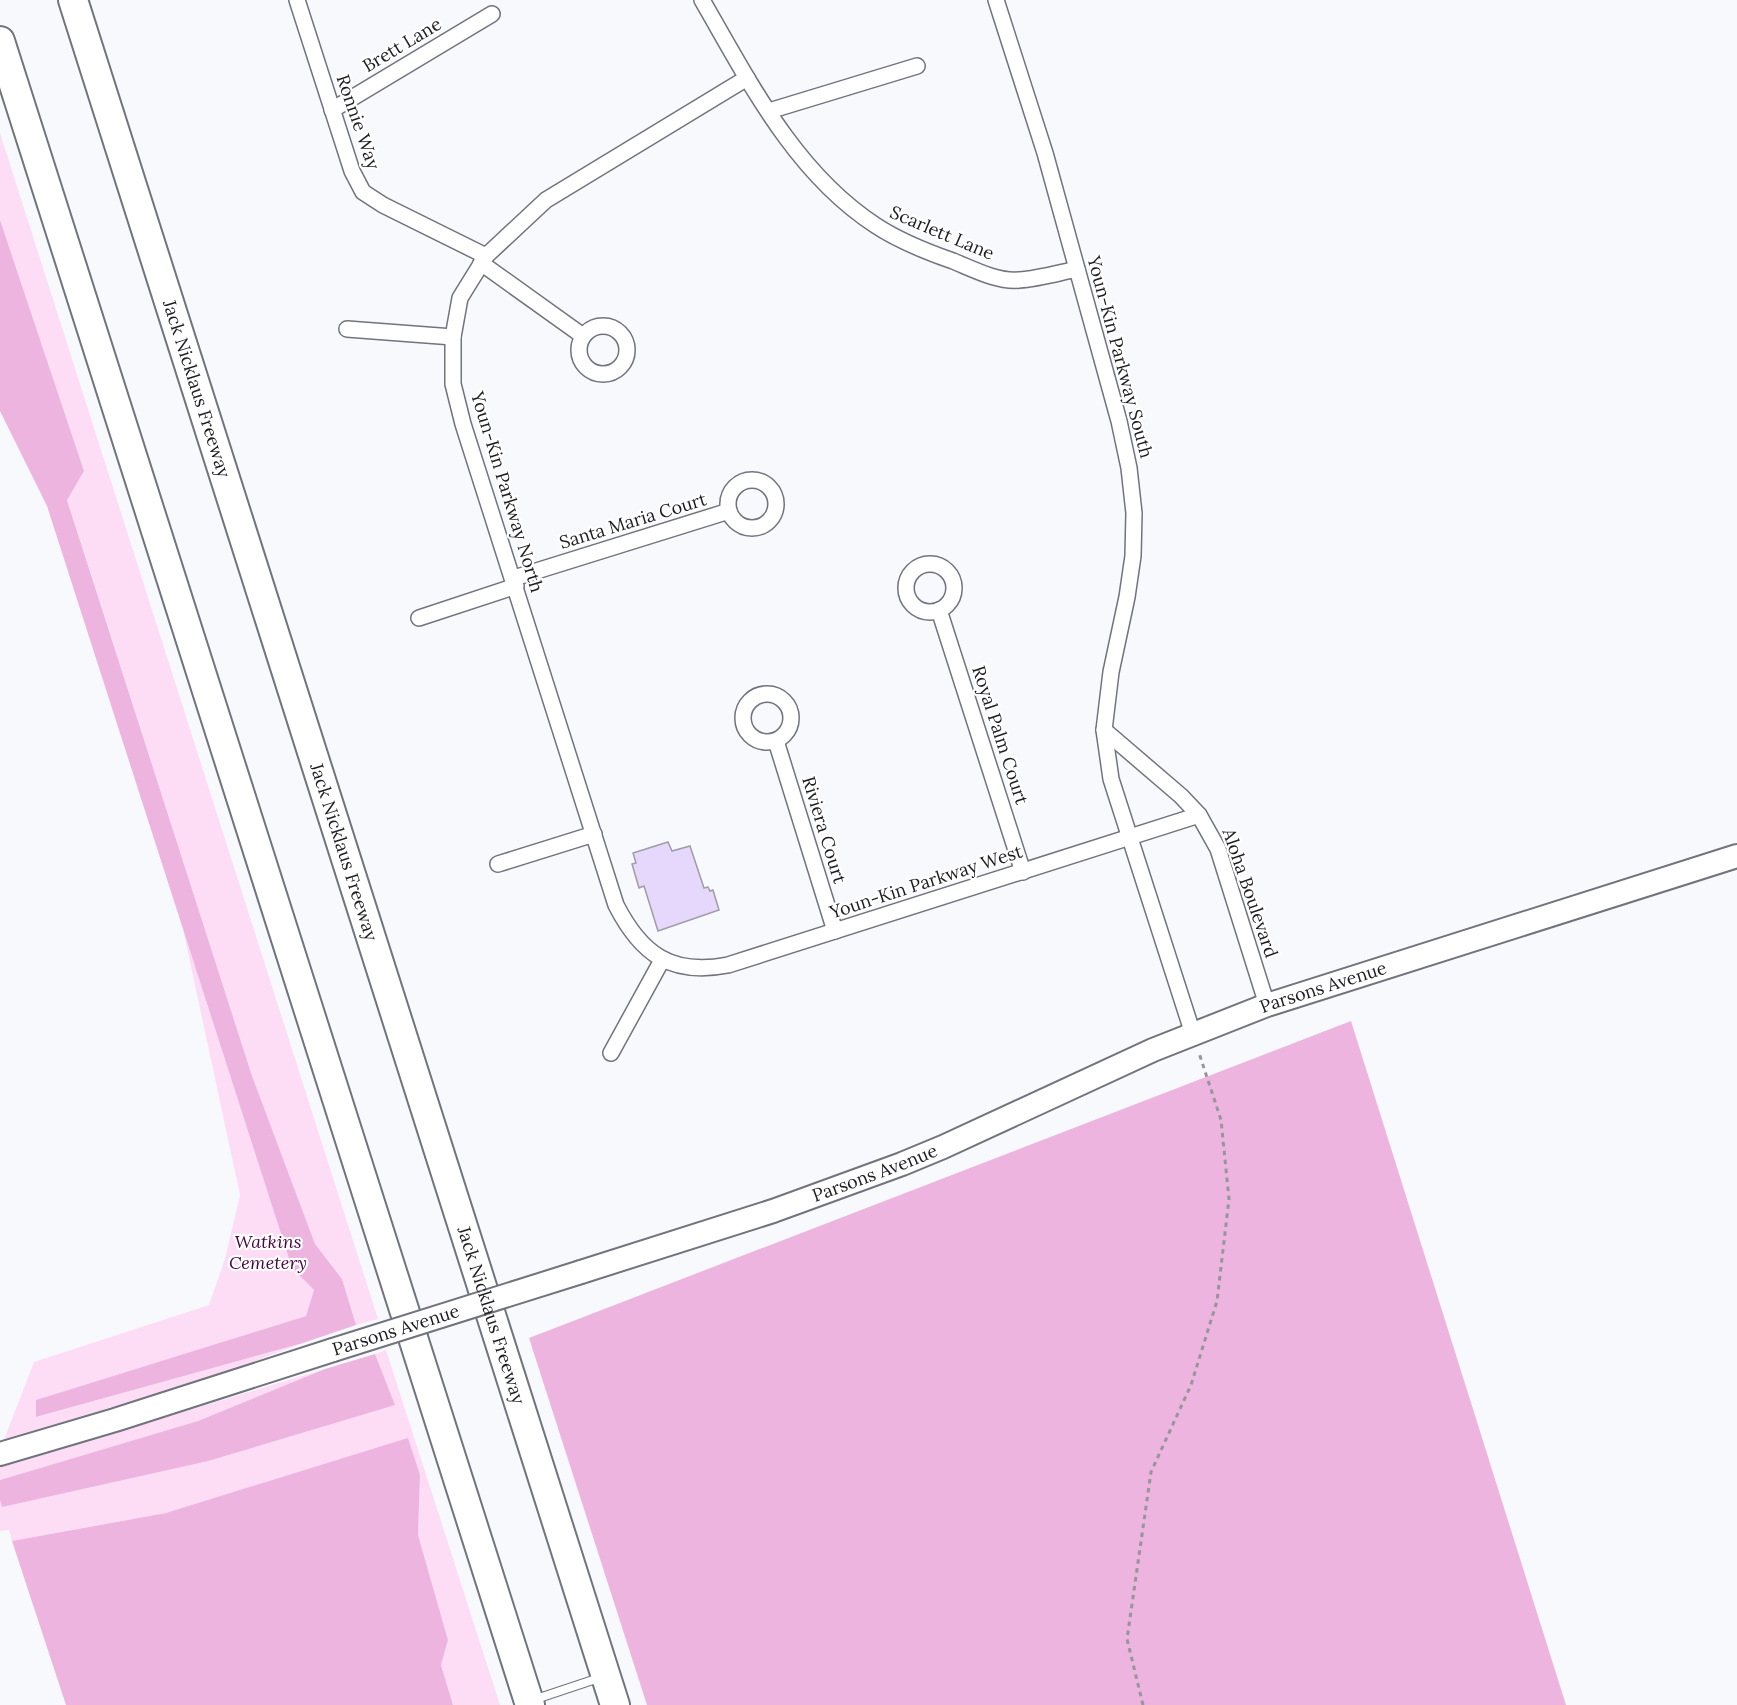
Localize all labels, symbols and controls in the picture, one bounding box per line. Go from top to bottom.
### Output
street label: Brett Lane [358,12,446,77]
street label: Ronnie Way [331,71,386,173]
street label: Scarlett Lane [887,200,998,265]
street label: Youn-Kin Parkway South [1082,252,1159,461]
street label: Jack Nicklaus Freeway [158,296,236,481]
street label: Youn-Kin Parkway North [466,388,549,595]
street label: Santa Maria Court [556,487,709,554]
street label: Royal Palm Court [967,663,1034,807]
street label: Jack Nicklaus Freeway [305,759,383,944]
street label: Riviera Court [797,774,852,886]
street label: Aloha Boulevard [1217,824,1283,961]
street label: Youn-Kin Parkway West [826,839,1025,924]
street label: Parsons Avenue [1256,956,1390,1018]
street label: Parsons Avenue [809,1139,941,1207]
street label: Jack Nicklaus Freeway [452,1222,531,1407]
park label: Watkins Cemetery [229,1230,307,1274]
street label: Parsons Avenue [329,1299,462,1360]

